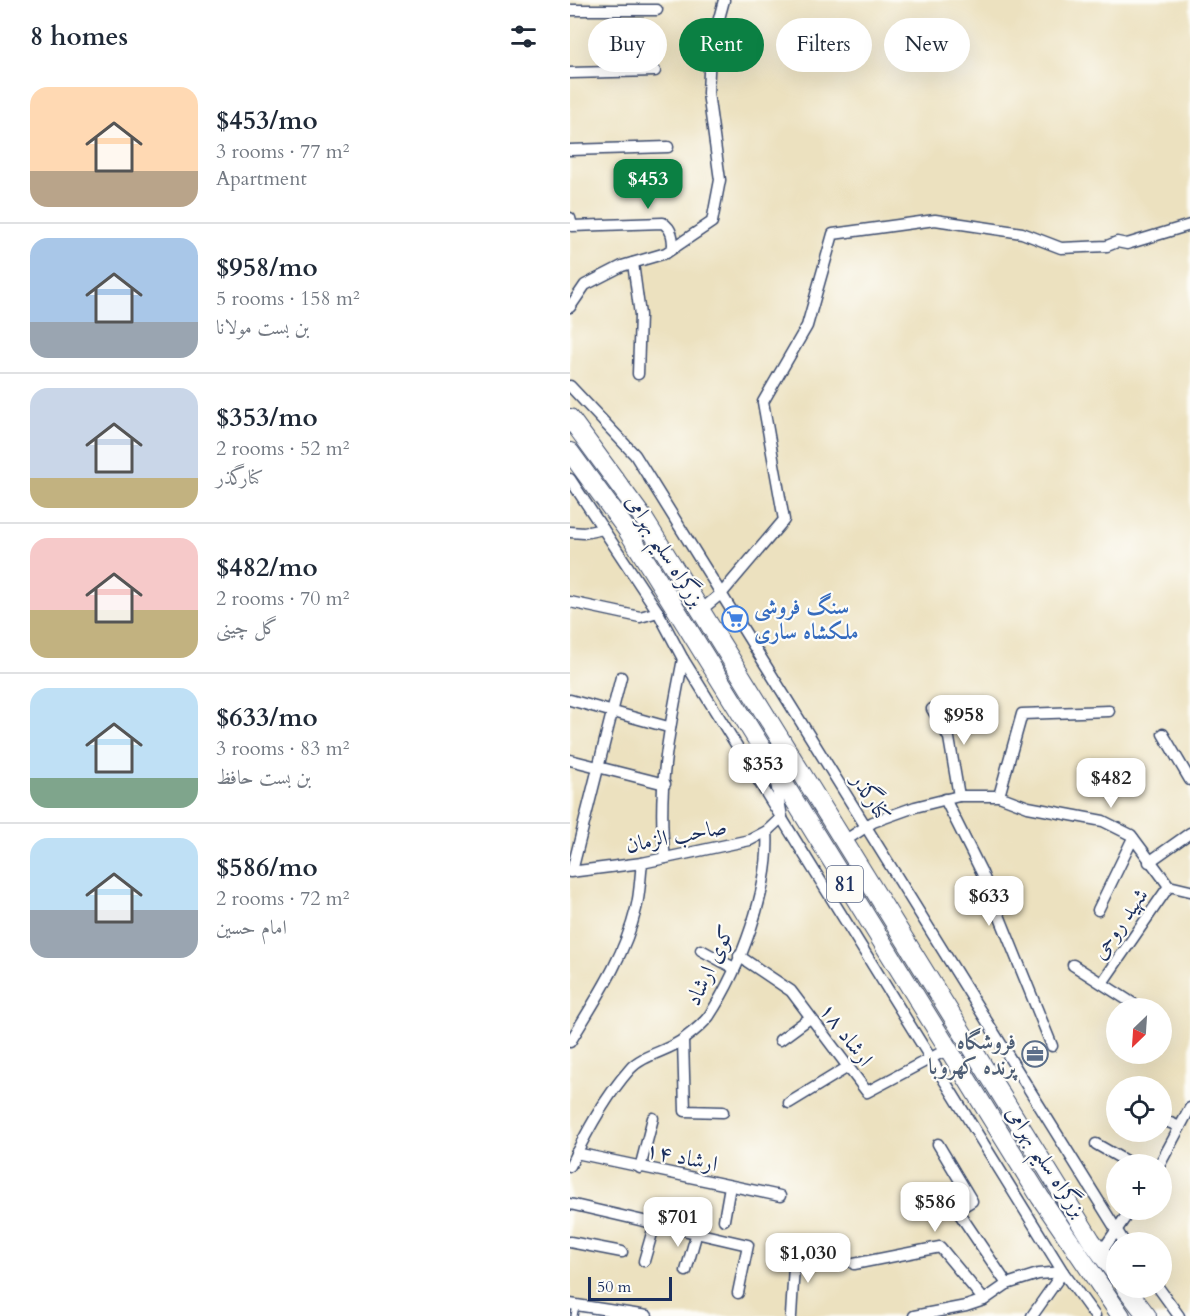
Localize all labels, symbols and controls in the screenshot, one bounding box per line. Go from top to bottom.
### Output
chip: Buy [588,18,667,72]
chip: Rent [679,18,764,72]
chip: Filters [776,18,872,72]
chip: New [884,18,970,72]
text: 8 homes [30,19,128,54]
icon: filters [507,20,540,53]
text: $453/mo [216,103,318,138]
icon: home [78,111,150,183]
text: 3 rooms · 77 m² [216,138,349,165]
pin: $453 [612,159,684,210]
text: Apartment [216,165,307,192]
text: $453 [628,165,668,192]
text: $958/mo [216,250,318,285]
icon: home [78,262,150,334]
text: 5 rooms · 158 m² [216,285,360,312]
text: بن بست مولانا [216,314,309,341]
text: $353/mo [216,400,318,435]
icon: home [78,412,150,484]
text: 2 rooms · 52 m² [216,435,349,462]
text: کنارگذر [216,464,264,491]
street label: بزرگراه سلیم بهرامی [613,488,712,616]
text: $482/mo [216,550,318,585]
icon: home [78,562,150,634]
text: 2 rooms · 70 m² [216,585,349,612]
place label: سنگ فروشی ملکشاه ساری [754,592,859,647]
supermarket icon: سنگ فروشی ملکشاه ساری [720,604,750,634]
text: گل چینی [216,614,278,641]
pin: $958 [928,695,1000,746]
text: $633/mo [216,700,318,735]
text: $958 [944,701,984,728]
icon: home [78,712,150,784]
text: 3 rooms · 83 m² [216,735,349,762]
pin: $353 [727,744,799,795]
text: $353 [743,750,783,777]
pin: $482 [1075,758,1147,809]
text: بن بست حافظ [216,764,311,791]
text: $482 [1091,764,1131,791]
street label: کنارگذر [844,765,899,828]
street label: صاحب الزمان [623,811,729,860]
text: $586/mo [216,850,318,885]
icon: home [78,862,150,934]
road number: 81 [827,866,863,902]
pin: $633 [953,876,1025,927]
text: $633 [969,882,1009,909]
street label: شهید روحی [1084,882,1155,965]
text: 2 rooms · 72 m² [216,885,349,912]
text: امام حسین [216,914,287,941]
street label: کوی ارشاد [678,920,742,1011]
street label: ارشاد ۱۸ [812,997,880,1073]
north arrow [1106,998,1172,1064]
map controls [1106,998,1172,1298]
place label: فروشگاه پرنده کهروبا [928,1027,1018,1082]
office icon: فروشگاه پرنده کهروبا [1020,1039,1050,1069]
button: locate [1106,1076,1172,1142]
street label: بزرگراه سلیم بهرامی [994,1100,1094,1227]
street label: ارشاد ۱۴ [643,1135,720,1179]
button: + [1106,1154,1172,1220]
pin: $586 [899,1182,971,1233]
text: $586 [915,1188,955,1215]
pin: $701 [642,1197,714,1248]
text: $701 [658,1203,698,1230]
button: − [1106,1232,1172,1298]
pin: $1,030 [759,1233,857,1284]
text: $1,030 [779,1239,837,1266]
scale bar [588,1274,672,1302]
text: 50 m [597,1276,631,1298]

